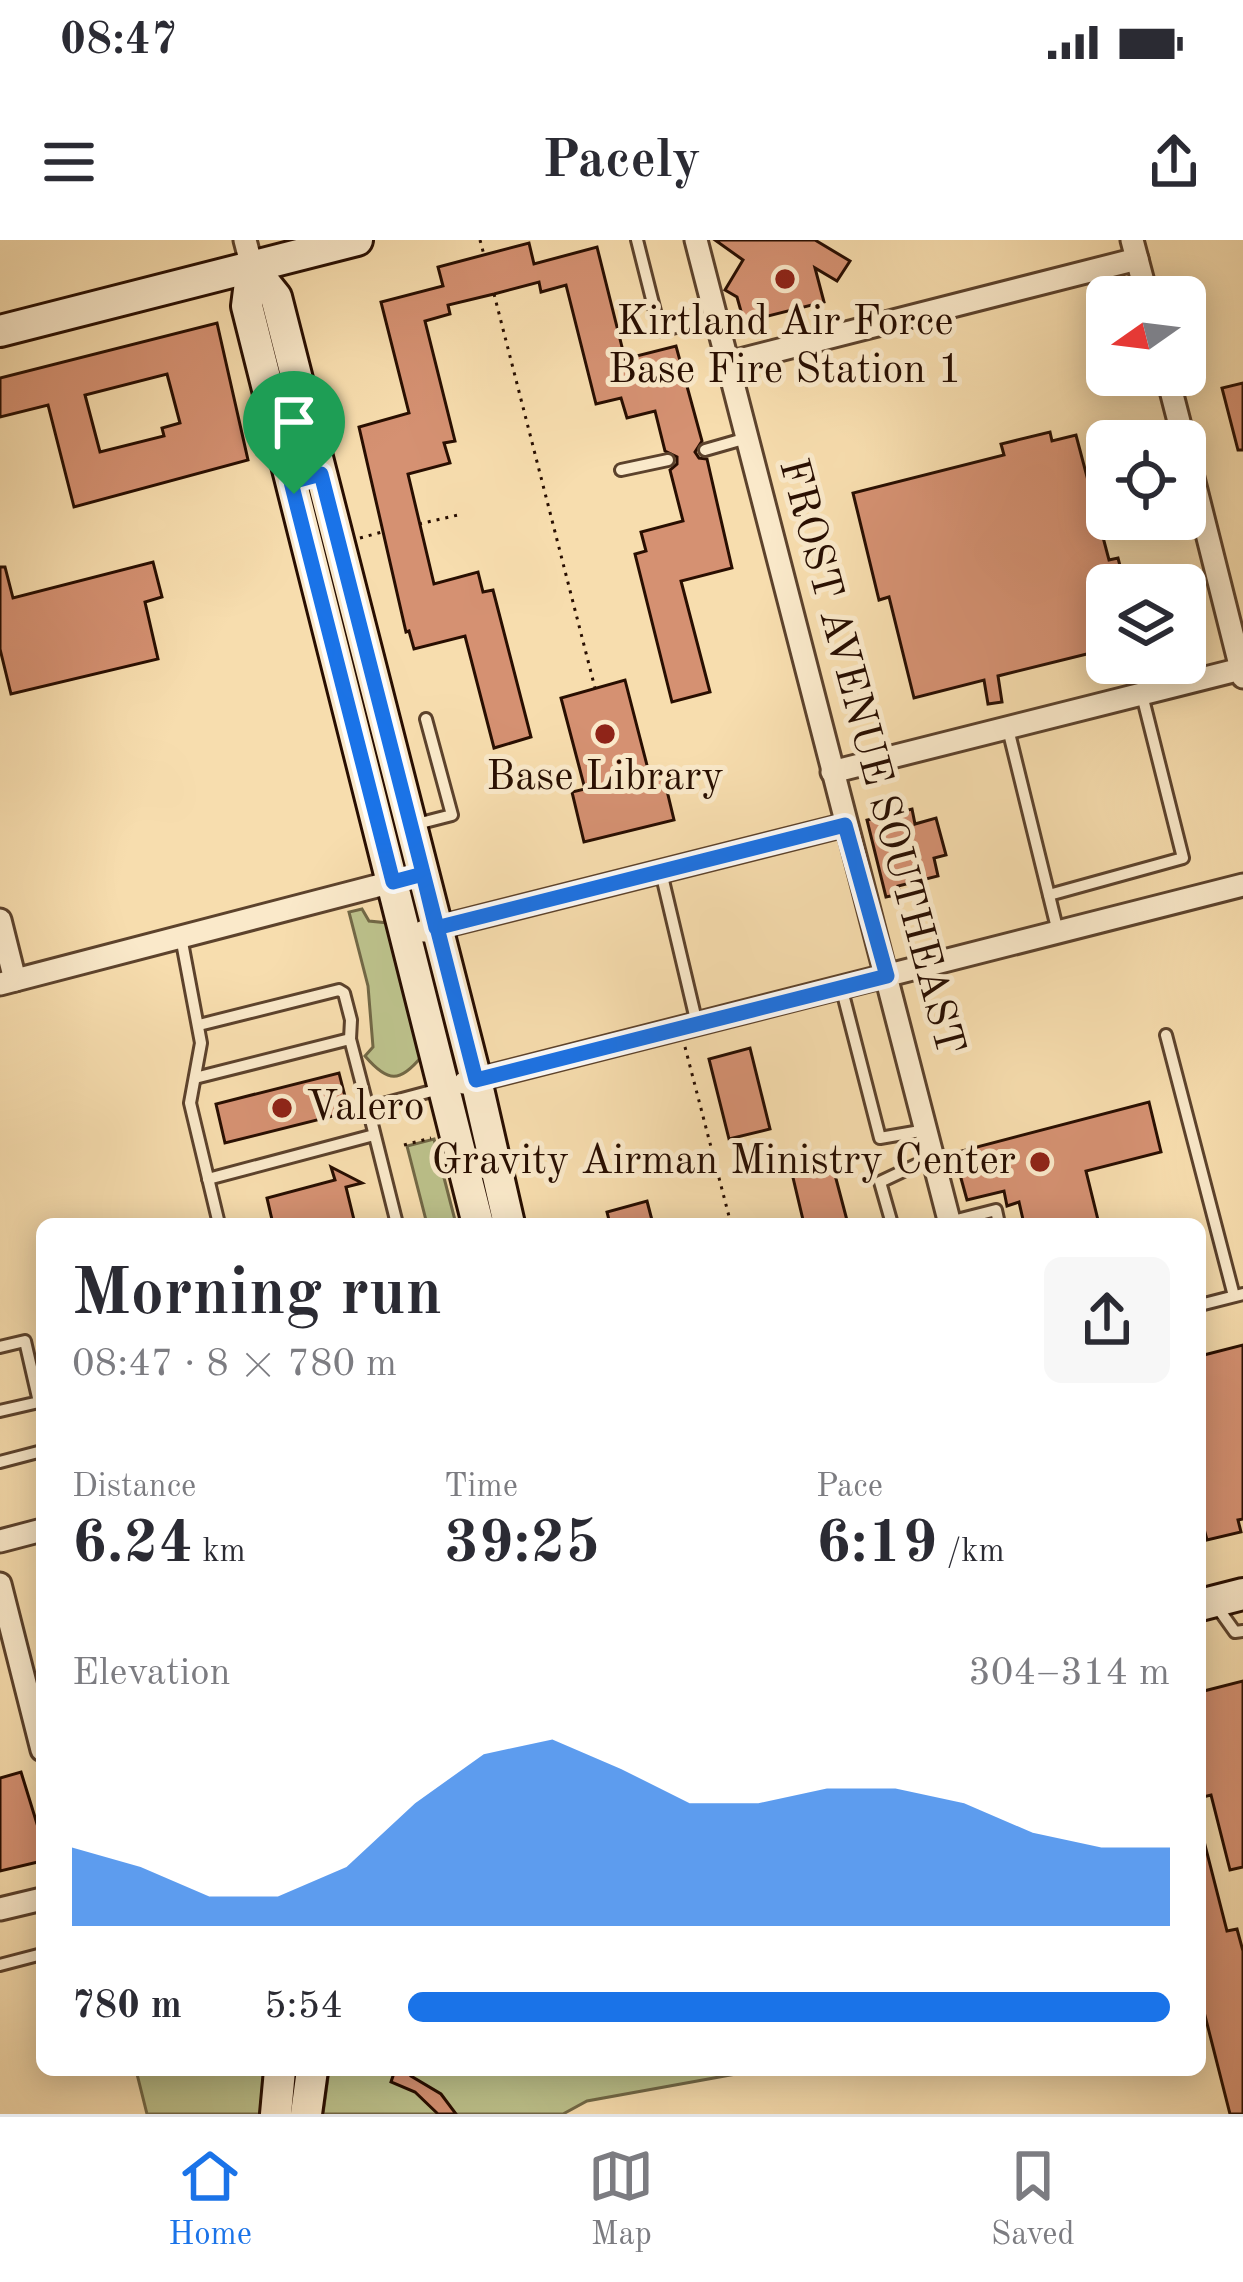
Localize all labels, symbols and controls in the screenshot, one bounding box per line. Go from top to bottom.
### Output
text: 08:47 [60,19,177,64]
icon: menu [36,129,102,195]
icon: share [1141,129,1207,195]
text: Pacely [542,135,701,189]
marker: Kirtland Air Force Base Fire Station 1 [772,266,798,292]
north arrow [1086,276,1206,396]
map controls [1086,276,1206,684]
place label: Kirtland Air Force Base Fire Station 1 [608,302,962,392]
pin [243,371,345,494]
icon: arrive [261,389,327,455]
button: locate [1086,420,1206,540]
street label: FROST AVENUE SOUTHEAST [770,454,970,1060]
button: layers [1086,564,1206,684]
marker: Base Library [592,721,618,747]
place label: Base Library [486,757,724,799]
place label: Valero [306,1087,425,1129]
marker: Valero [269,1095,295,1121]
place label: Gravity Airman Ministry Center [432,1141,1016,1183]
marker: Gravity Airman Ministry Center [1027,1149,1053,1175]
button: share [1044,1257,1170,1383]
text: Morning run [72,1263,442,1329]
text: 08:47 · 8 × 780 m [72,1345,397,1384]
text: Distance [72,1471,196,1504]
text: Time [444,1471,518,1504]
text: Pace [816,1471,883,1504]
text: 6.24 [72,1515,193,1575]
text: 39:25 [444,1515,600,1575]
text: 6:19 [816,1515,937,1575]
text: km [193,1536,246,1569]
text: /km [937,1536,1005,1569]
text: Elevation [72,1654,231,1693]
text: 304–314 m [968,1654,1170,1693]
text: 780 m [72,1987,182,2026]
text: 5:54 [264,1987,343,2026]
tab: Home [168,2143,252,2256]
tab: Map [588,2143,654,2256]
tab: Saved [991,2143,1075,2256]

